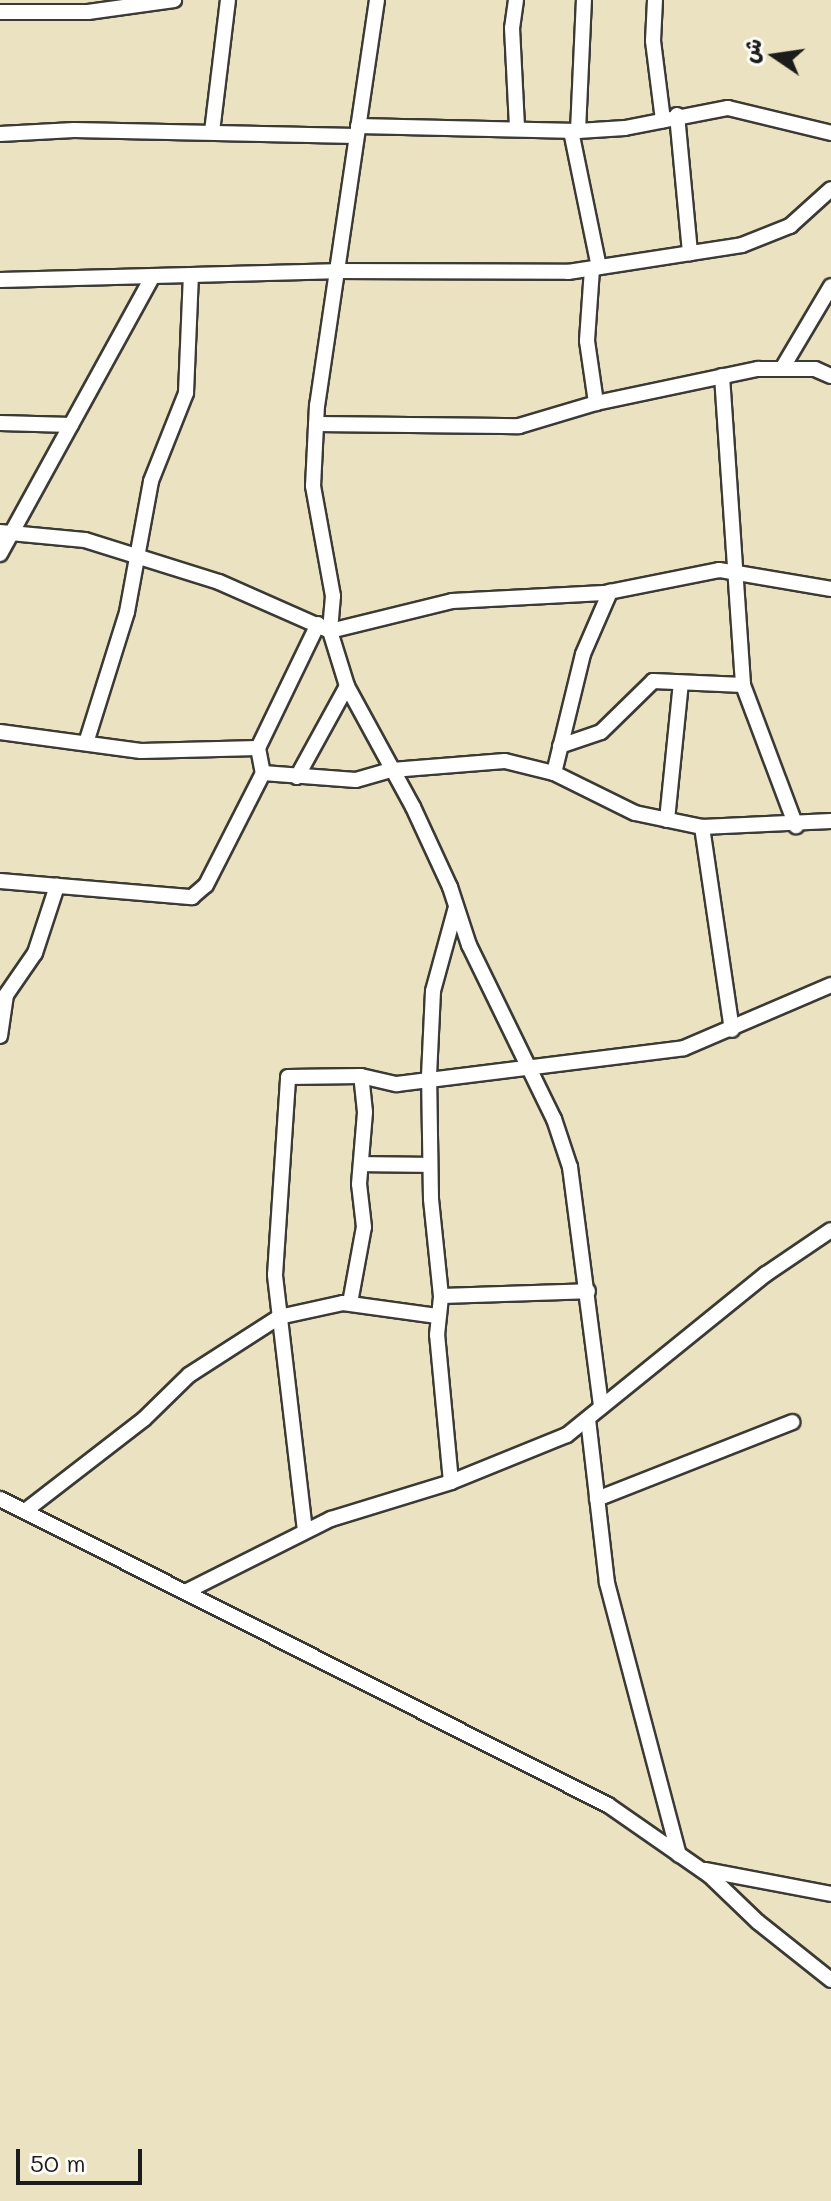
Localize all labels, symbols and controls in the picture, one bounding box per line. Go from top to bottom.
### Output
north arrow [735,16,815,96]
text: ش [734,35,768,66]
scale bar [20,2133,146,2183]
text: 50 m [30,2147,86,2178]

